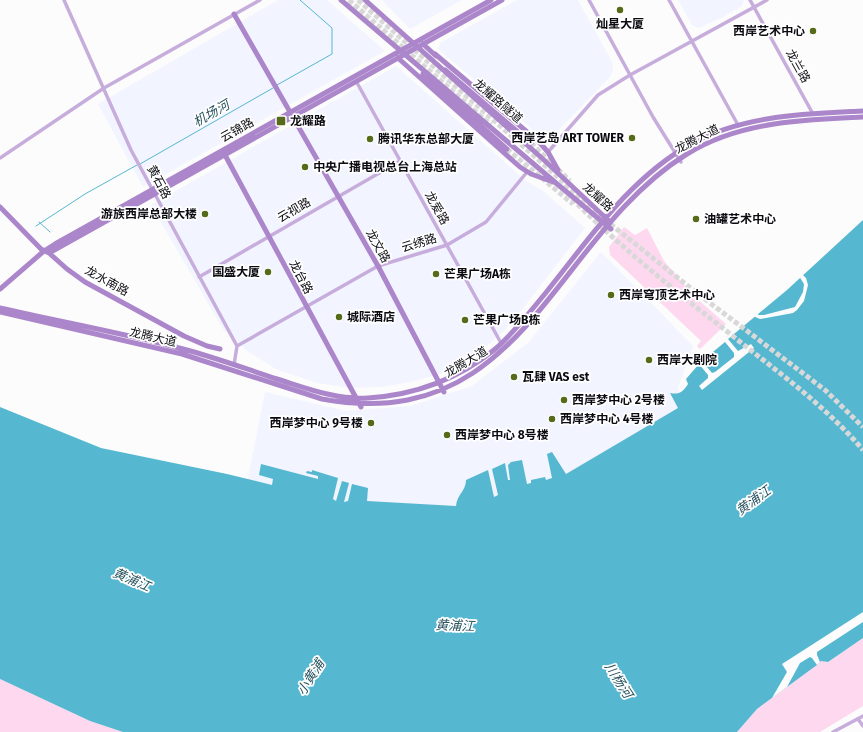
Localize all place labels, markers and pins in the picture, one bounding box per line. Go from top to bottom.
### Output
marker: 灿星大厦 [615,5,625,15]
place label: 灿星大厦 [596,17,644,31]
place label: 西岸艺术中心 [733,24,805,38]
marker: 西岸艺术中心 [808,26,818,36]
place label: 龙耀路 [290,114,326,128]
marker: 龙耀路 [275,115,287,127]
place label: 西岸艺岛 ART TOWER [511,131,625,145]
place label: 腾讯华东总部大厦 [378,132,474,146]
marker: 西岸艺岛 ART TOWER [627,133,637,143]
marker: 腾讯华东总部大厦 [365,134,375,144]
place label: 中央广播电视总台上海总站 [313,160,457,174]
marker: 中央广播电视总台上海总站 [300,162,310,172]
place label: 游族西岸总部大楼 [101,207,197,221]
marker: 游族西岸总部大楼 [200,209,210,219]
place label: 油罐艺术中心 [704,212,776,226]
marker: 油罐艺术中心 [691,214,701,224]
place label: 国盛大厦 [212,265,260,279]
marker: 国盛大厦 [263,267,273,277]
place label: 芒果广场A栋 [444,267,511,281]
marker: 芒果广场A栋 [431,269,441,279]
place label: 西岸穹顶艺术中心 [619,288,715,302]
marker: 西岸穹顶艺术中心 [606,290,616,300]
place label: 城际酒店 [347,310,395,324]
marker: 城际酒店 [334,312,344,322]
place label: 芒果广场B栋 [473,313,540,327]
marker: 芒果广场B栋 [460,315,470,325]
place label: 西岸大剧院 [657,353,717,367]
marker: 西岸大剧院 [644,355,654,365]
place label: 瓦肆 VAS est [522,370,590,384]
marker: 瓦肆 VAS est [509,372,519,382]
place label: 西岸梦中心 2号楼 [572,393,665,407]
marker: 西岸梦中心 2号楼 [559,395,569,405]
place label: 西岸梦中心 4号楼 [560,412,654,426]
marker: 西岸梦中心 4号楼 [547,414,557,424]
place label: 西岸梦中心 9号楼 [269,416,363,430]
marker: 西岸梦中心 9号楼 [366,418,376,428]
place label: 西岸梦中心 8号楼 [455,428,549,442]
marker: 西岸梦中心 8号楼 [442,430,452,440]

